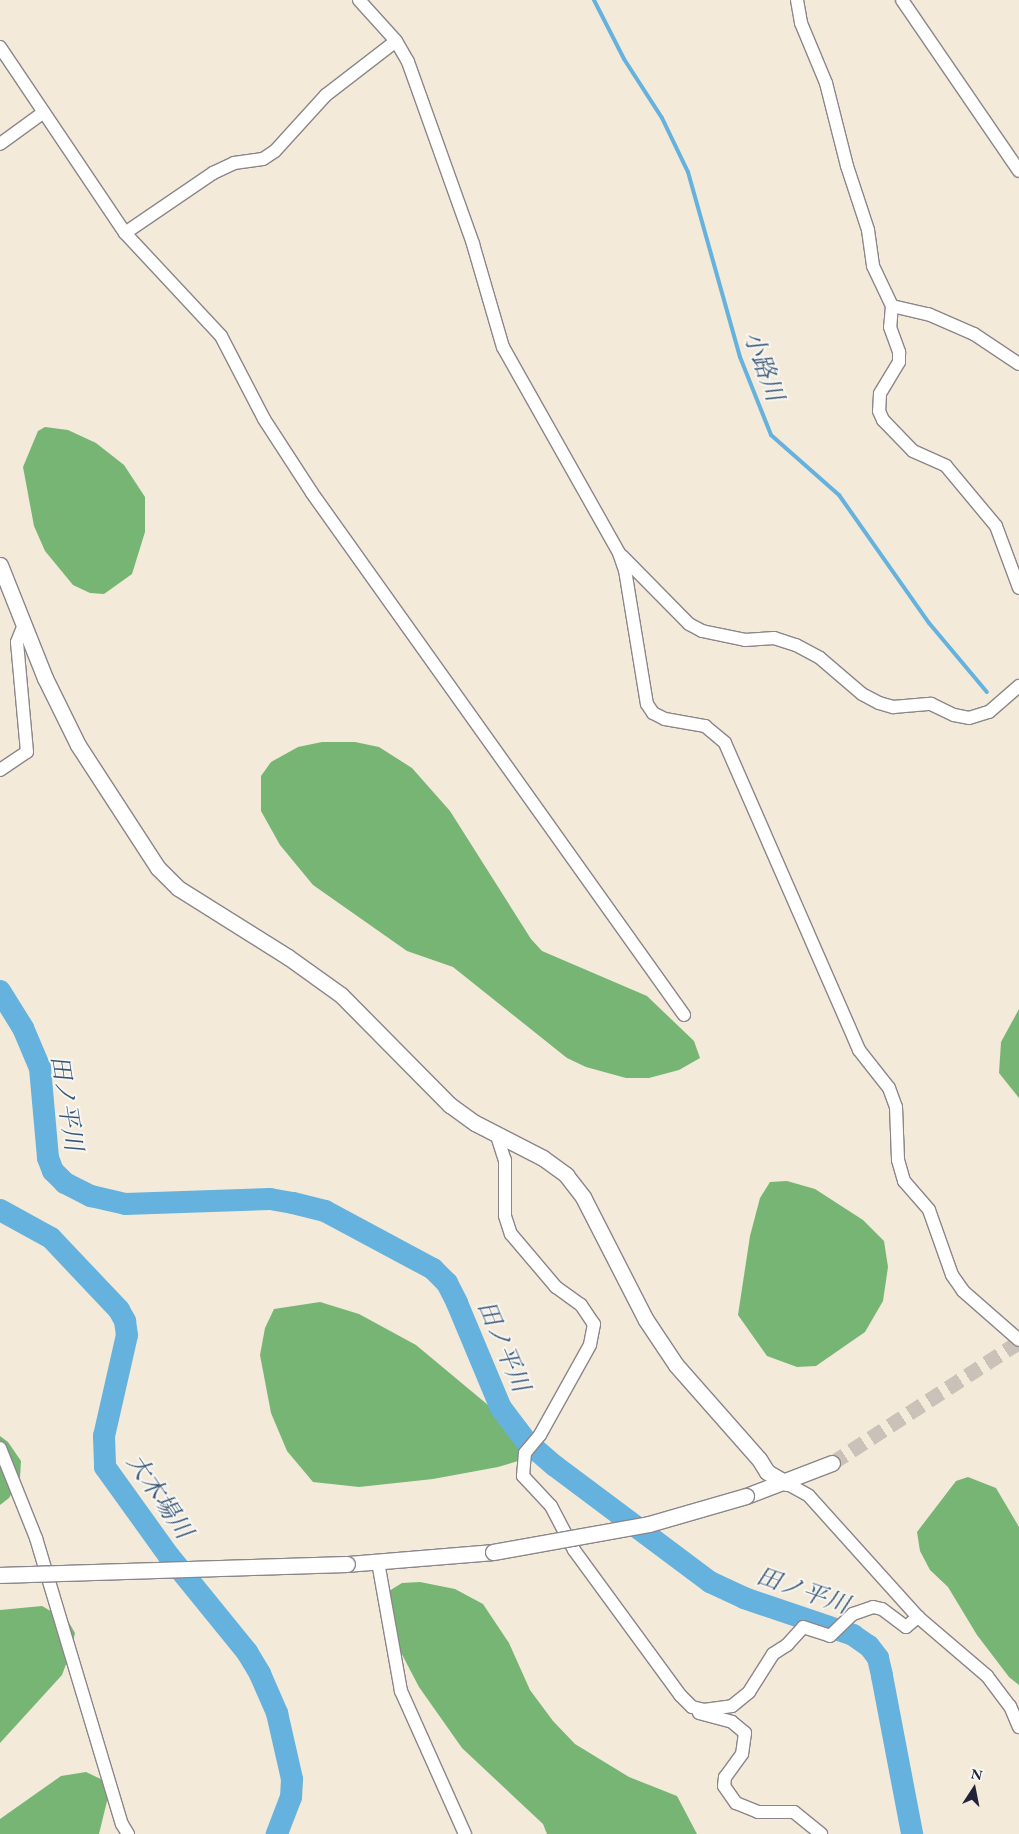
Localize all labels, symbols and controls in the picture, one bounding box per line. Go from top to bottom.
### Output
water label: 小路川 [738,327,790,405]
water label: 田ノ平川 [45,1053,89,1153]
water label: 田ノ平川 [472,1296,536,1396]
water label: 大木場川 [121,1448,199,1544]
water label: 田ノ平川 [753,1561,853,1619]
north arrow [949,1764,999,1814]
text: N [970,1764,984,1784]

